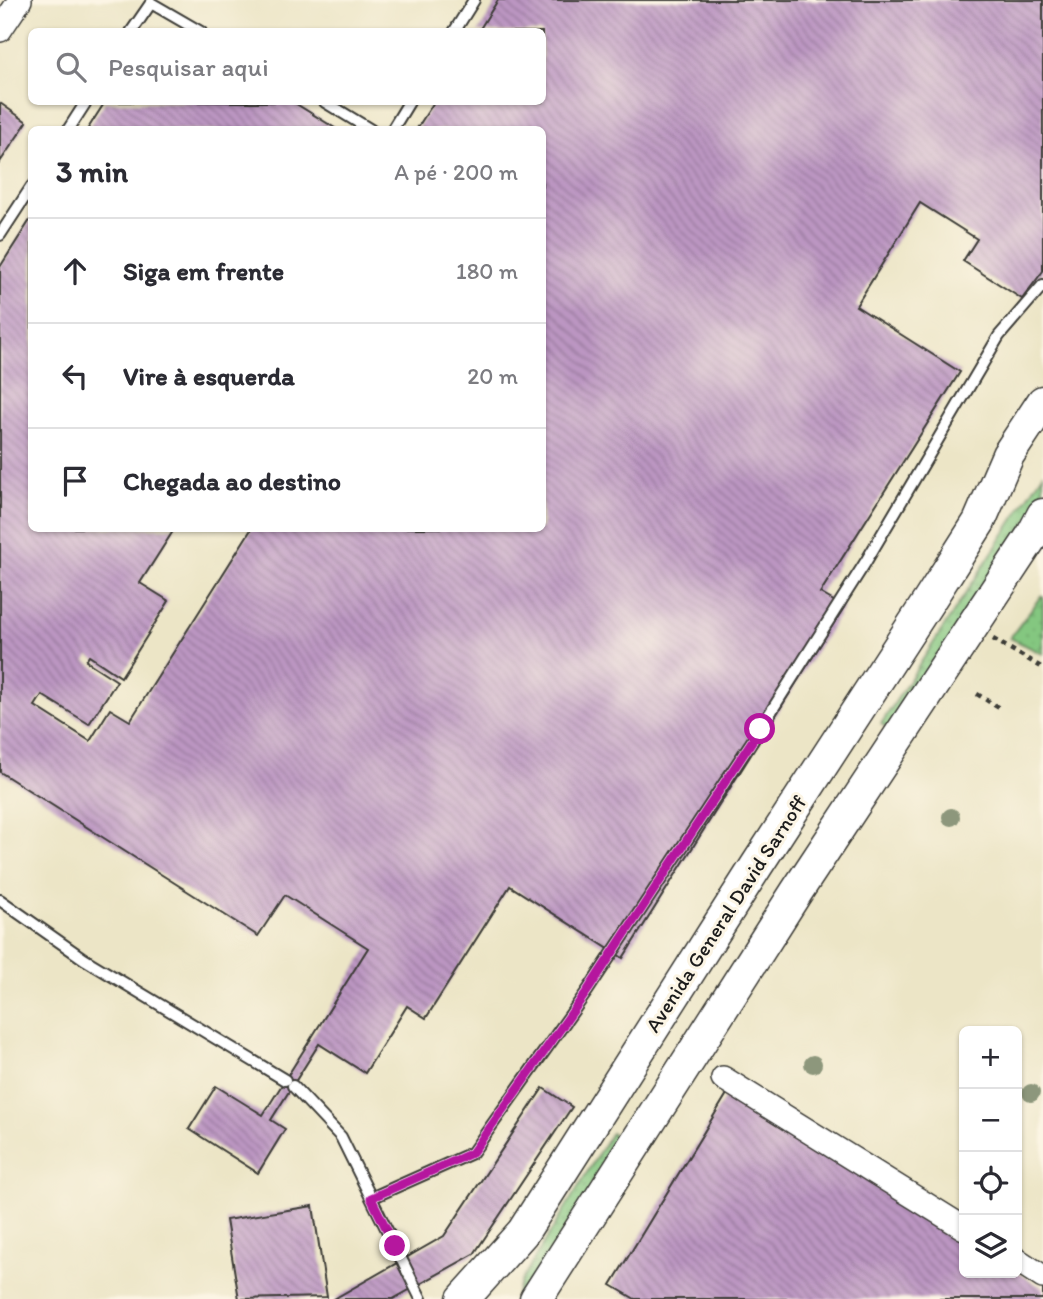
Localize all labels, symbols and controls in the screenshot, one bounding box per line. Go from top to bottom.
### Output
search box [28,28,546,105]
icon: search [52,48,90,86]
text: Pesquisar aqui [108,51,269,83]
text: 3 min [56,153,128,190]
text: A pé · 200 m [394,158,518,186]
icon: ahead [56,252,94,290]
text: Siga em frente [123,255,284,287]
text: 180 m [456,257,518,285]
icon: left [56,357,94,395]
text: Vire à esquerda [123,360,295,392]
text: 20 m [467,362,518,390]
icon: arrive [56,462,94,500]
text: Chegada ao destino [123,465,341,497]
route start [744,713,775,744]
street label: Avenida General David Sarnoff [640,790,812,1037]
map controls [959,1026,1022,1278]
button: + [959,1026,1022,1089]
button: − [959,1089,1022,1152]
button: locate [959,1152,1022,1215]
button: layers [959,1215,1022,1278]
route end [379,1230,410,1261]

